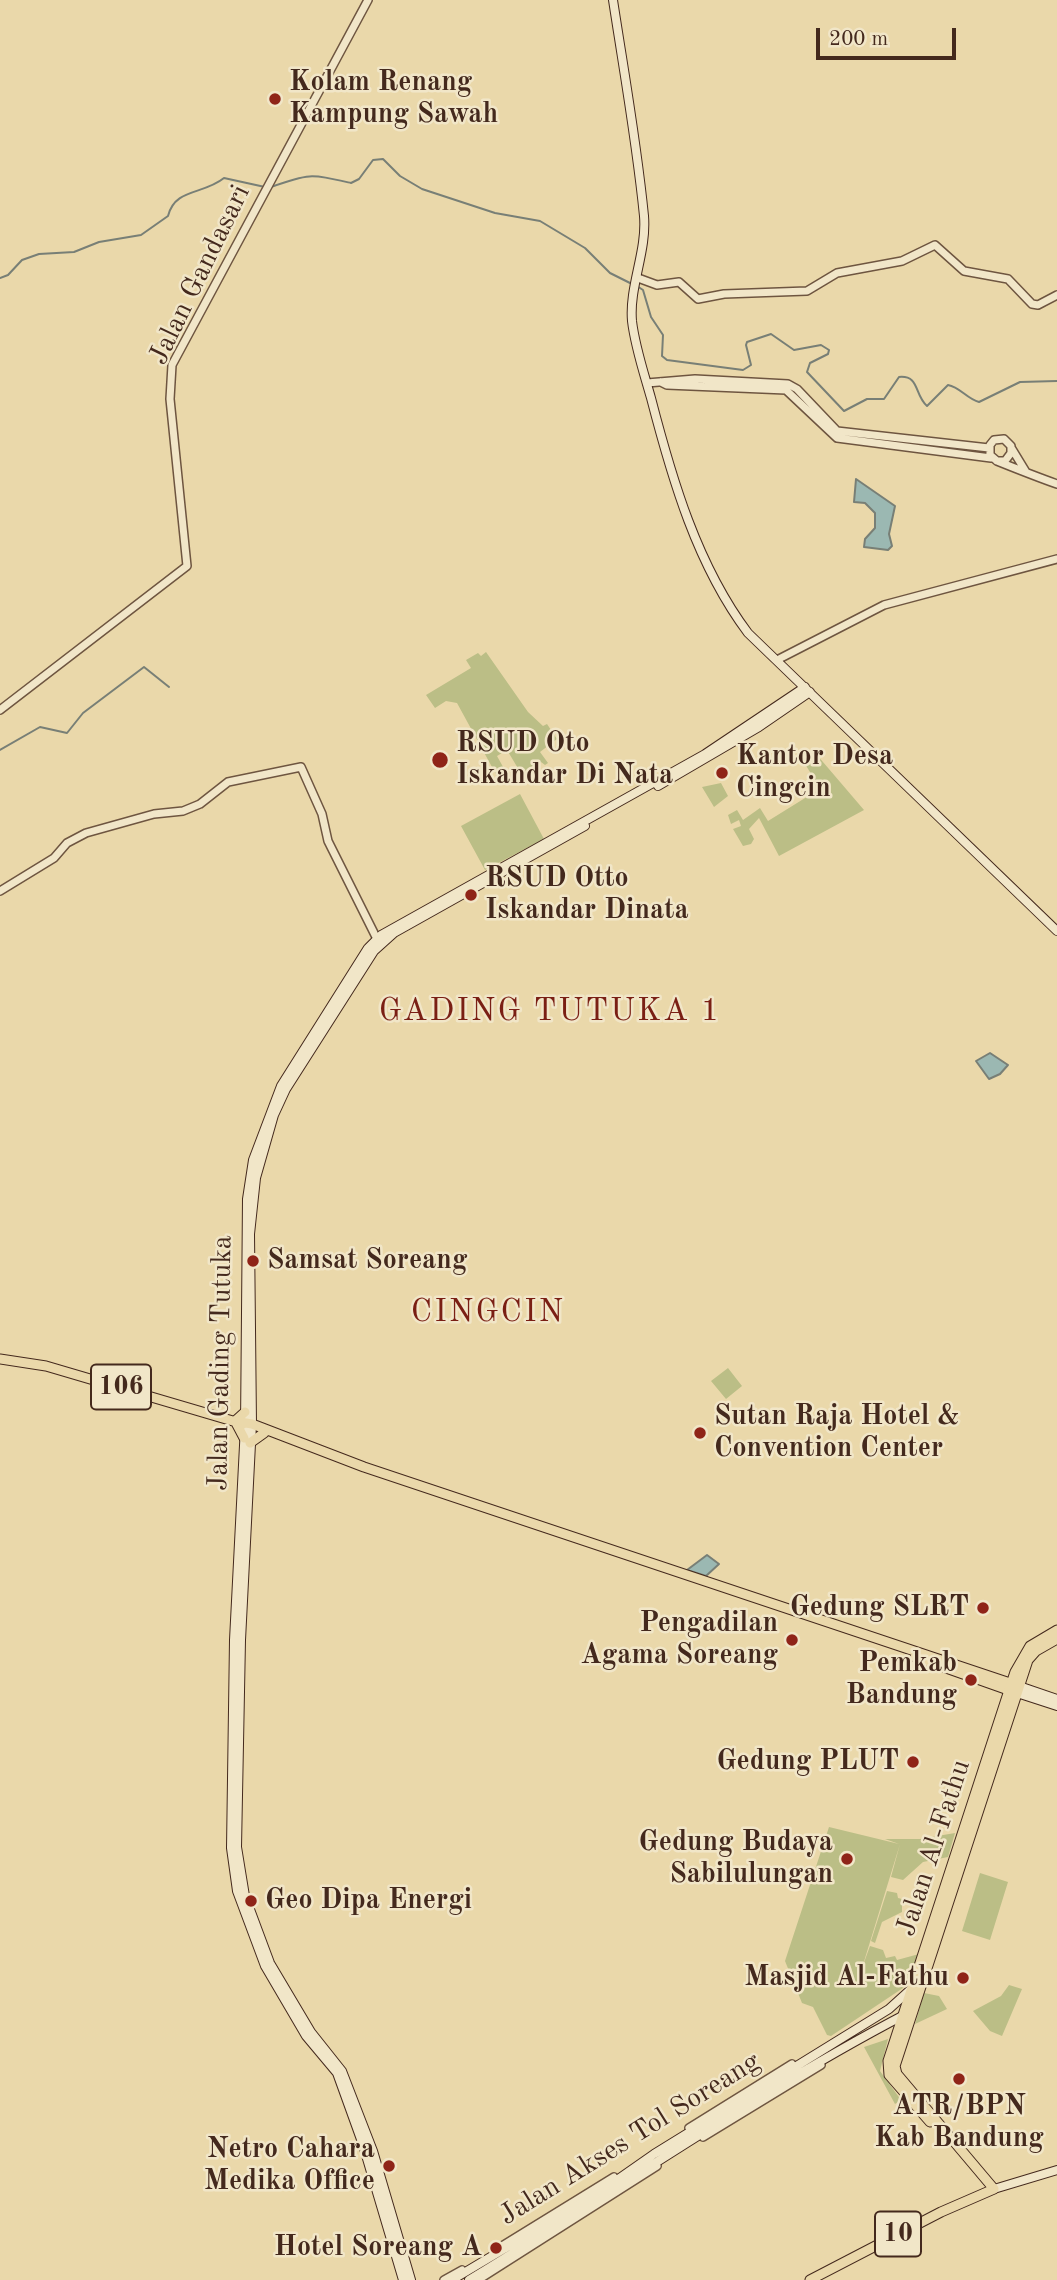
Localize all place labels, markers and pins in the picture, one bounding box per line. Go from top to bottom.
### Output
place label: Kolam Renang Kampung Sawah [289,66,498,132]
marker: Kolam Renang Kampung Sawah [267,91,283,107]
place label: RSUD Oto Iskandar Di Nata [456,727,673,793]
place label: Kantor Desa Cingcin [736,740,893,806]
marker: RSUD Oto Iskandar Di Nata [430,750,450,770]
marker: Kantor Desa Cingcin [714,765,730,781]
place label: RSUD Otto Iskandar Dinata [485,862,689,928]
marker: RSUD Otto Iskandar Dinata [463,887,479,903]
place label: Samsat Soreang [267,1244,467,1278]
marker: Samsat Soreang [245,1253,261,1269]
place label: Sutan Raja Hotel & Convention Center [714,1400,959,1466]
marker: Sutan Raja Hotel & Convention Center [692,1425,708,1441]
place label: Gedung SLRT [790,1591,969,1625]
marker: Gedung SLRT [975,1600,991,1616]
place label: Pengadilan Agama Soreang [581,1607,778,1673]
marker: Pengadilan Agama Soreang [784,1632,800,1648]
place label: Pemkab Bandung [846,1647,957,1713]
marker: Pemkab Bandung [963,1672,979,1688]
place label: Gedung PLUT [716,1745,899,1779]
marker: Gedung PLUT [905,1754,921,1770]
place label: Gedung Budaya Sabilulungan [639,1826,833,1892]
marker: Gedung Budaya Sabilulungan [839,1851,855,1867]
place label: Geo Dipa Energi [265,1884,472,1918]
marker: Geo Dipa Energi [243,1893,259,1909]
place label: Masjid Al-Fathu [744,1961,949,1995]
marker: Masjid Al-Fathu [955,1970,971,1986]
marker: ATR/BPN Kab Bandung [951,2071,967,2087]
place label: ATR/BPN Kab Bandung [874,2090,1044,2156]
place label: Netro Cahara Medika Office [204,2133,375,2199]
marker: Netro Cahara Medika Office [381,2158,397,2174]
place label: Hotel Soreang A [274,2231,482,2265]
marker: Hotel Soreang A [488,2240,504,2256]

